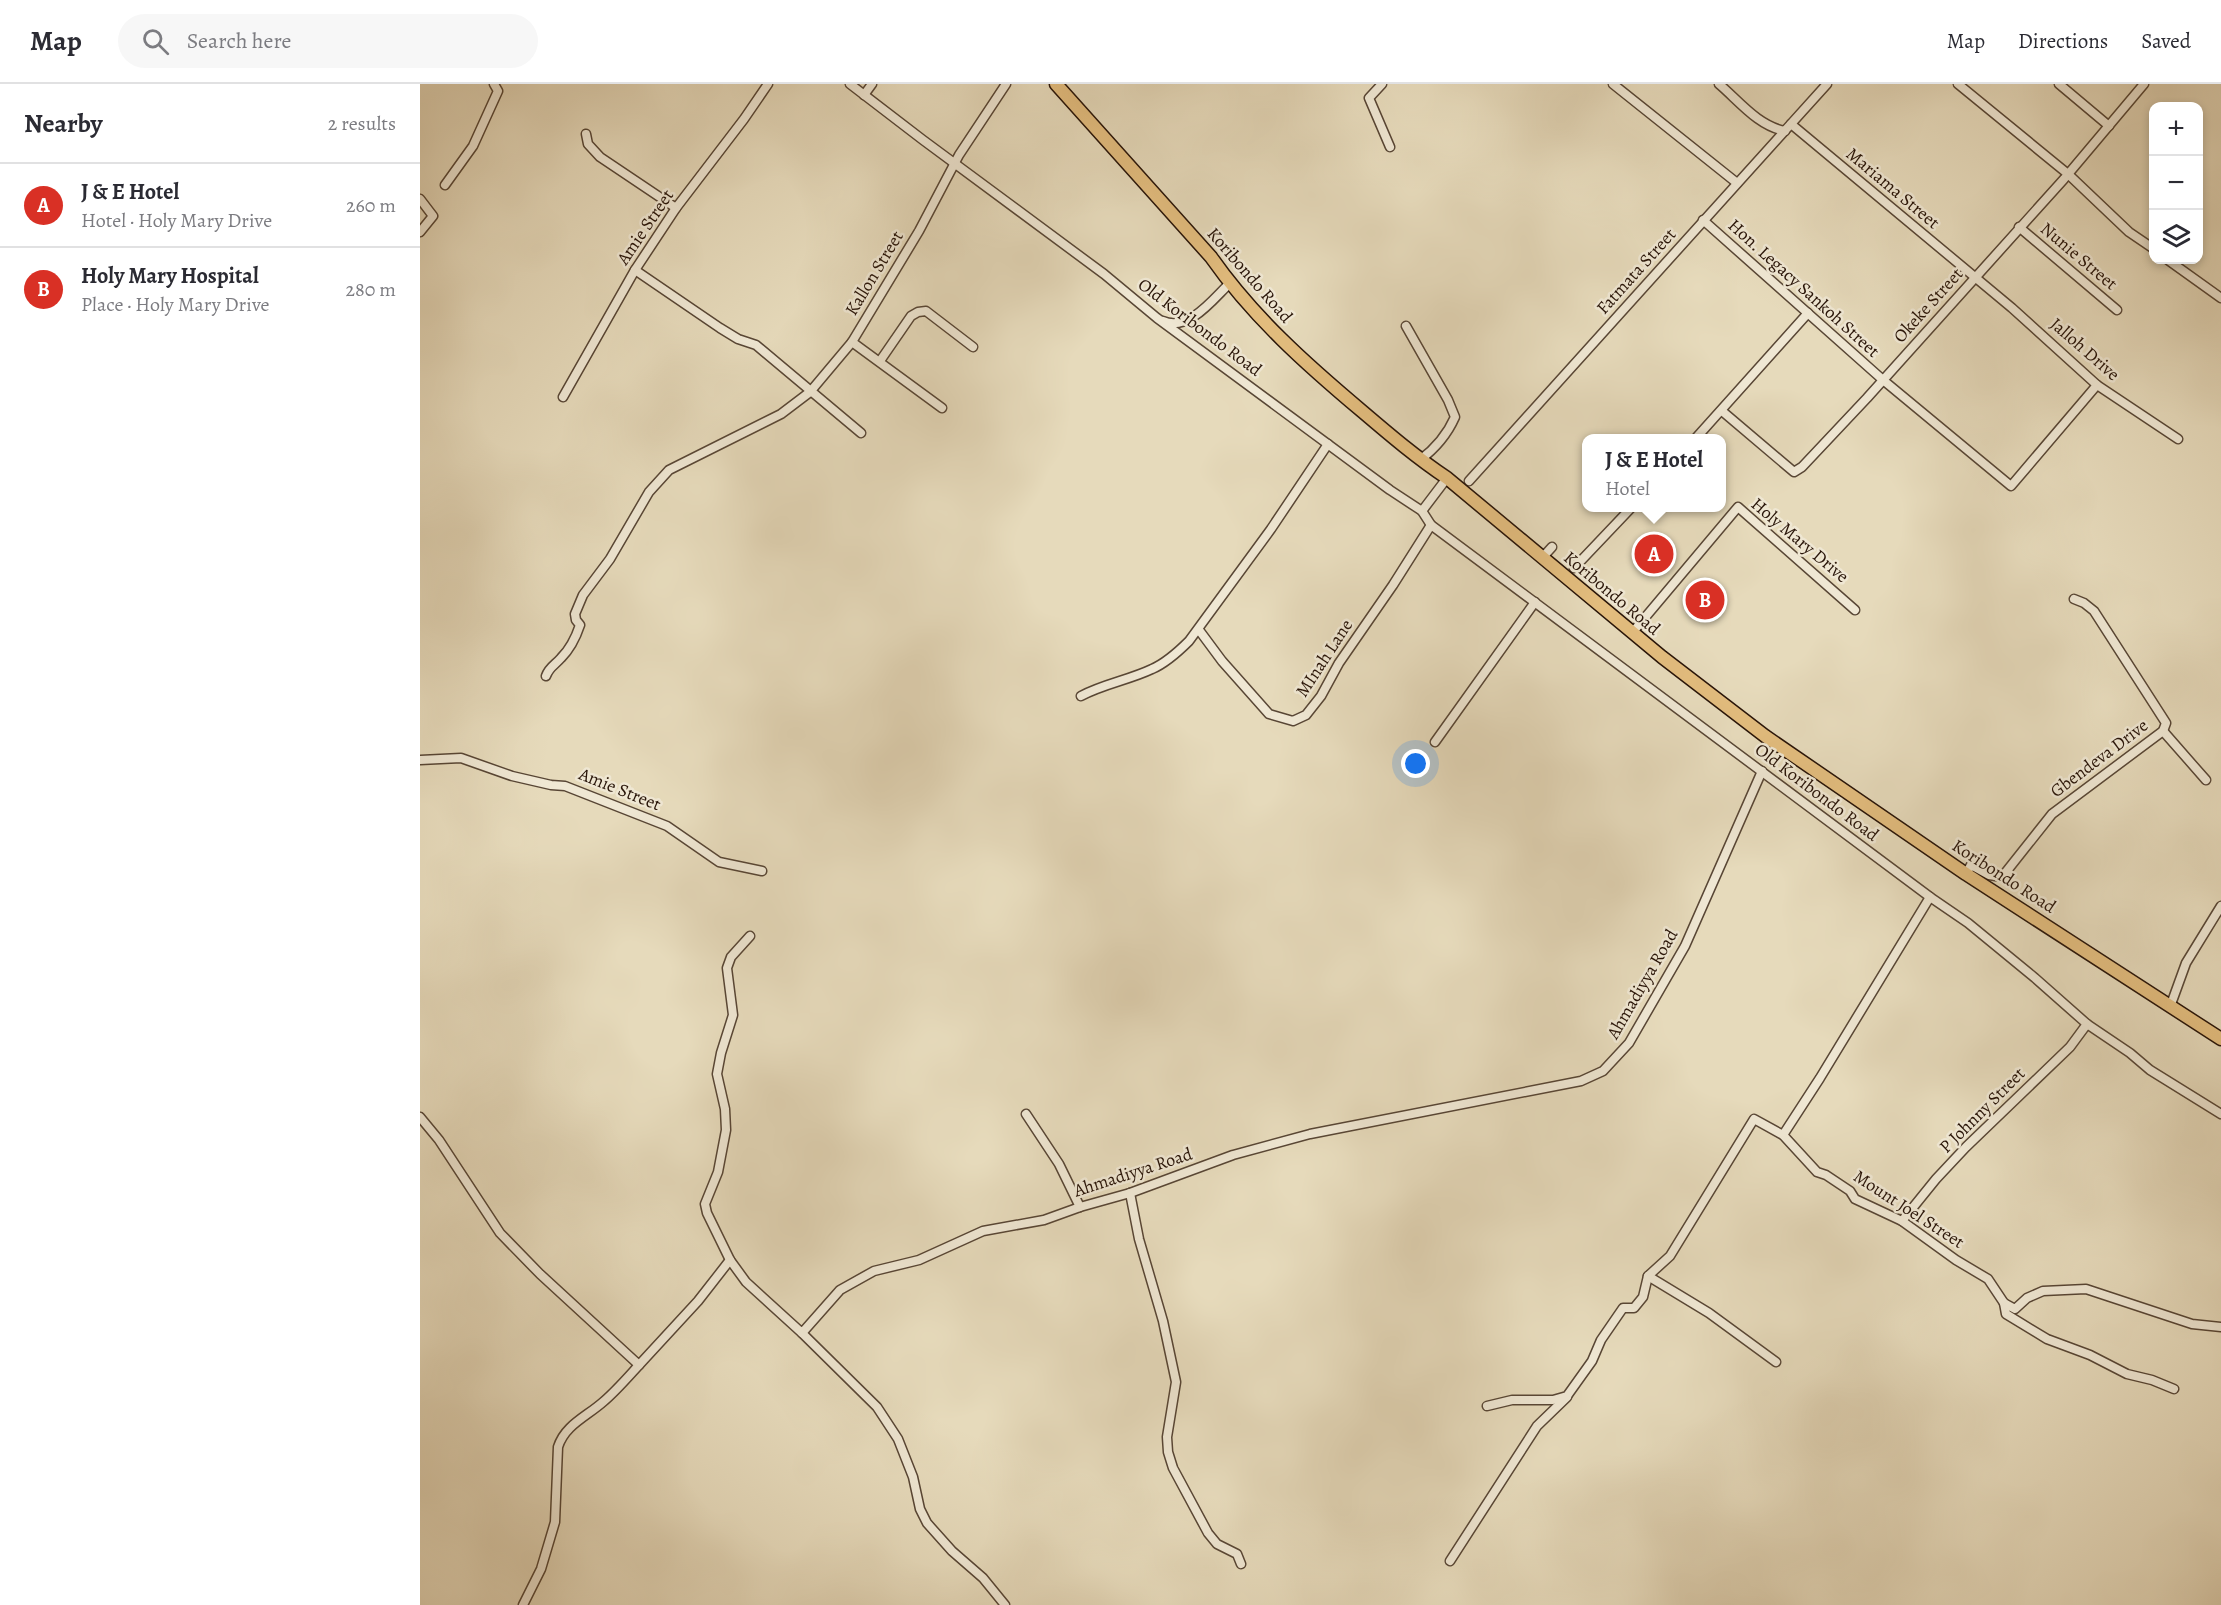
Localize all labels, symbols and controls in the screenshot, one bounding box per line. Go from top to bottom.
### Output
search box [118,14,538,68]
text: Map [30,22,82,60]
icon: search [139,25,172,58]
text: Search here [187,26,291,56]
text: Map [1947,27,1985,55]
text: Directions [2018,27,2108,55]
text: Saved [2141,27,2191,55]
map controls [2149,102,2203,264]
button: + [2149,102,2203,156]
text: Nearby [24,106,103,141]
text: 2 results [328,110,396,137]
street label: Mariama Street [1841,142,1945,234]
button: − [2149,156,2203,210]
text: J & E Hotel [81,177,179,207]
street label: Amie Street [610,185,679,270]
text: A [37,192,50,219]
text: 260 m [346,192,396,219]
text: Hotel · Holy Mary Drive [81,207,272,234]
button: layers [2149,210,2203,264]
street label: Hon. Legacy Sankoh Street [1723,213,1885,363]
street label: Nunie Street [2035,217,2123,295]
street label: Koribondo Road [1202,222,1298,328]
street label: Fatmata Street [1591,223,1681,319]
street label: Kallon Street [839,226,909,320]
text: Holy Mary Hospital [81,261,259,291]
street label: Okeke Street [1888,262,1968,348]
street label: Old Koribondo Road [1133,272,1267,382]
text: B [37,276,50,303]
text: 280 m [346,276,396,303]
text: Place · Holy Mary Drive [81,291,269,318]
street label: Jalloh Drive [2045,312,2125,386]
popup [1582,434,1726,512]
text: J & E Hotel [1605,445,1703,475]
text: Hotel [1605,475,1650,502]
street label: Holy Mary Drive [1746,492,1854,588]
pin: A [1634,532,1674,576]
street label: Koribondo Road [1559,545,1666,641]
pin: B [1686,578,1724,622]
street label: MInah Lane [1290,614,1358,702]
street label: Gbendeva Drive [2045,713,2153,803]
street label: Old Koribondo Road [1750,737,1884,847]
your location [1401,749,1430,778]
street label: Amie Street [575,761,664,816]
street label: Koribondo Road [1947,833,2061,919]
street label: Ahmadiyya Road [1600,924,1683,1044]
street label: P Johnny Street [1934,1062,2030,1158]
street label: Ahmadiyya Road [1070,1141,1196,1203]
street label: Mount Joel Street [1849,1164,1969,1254]

